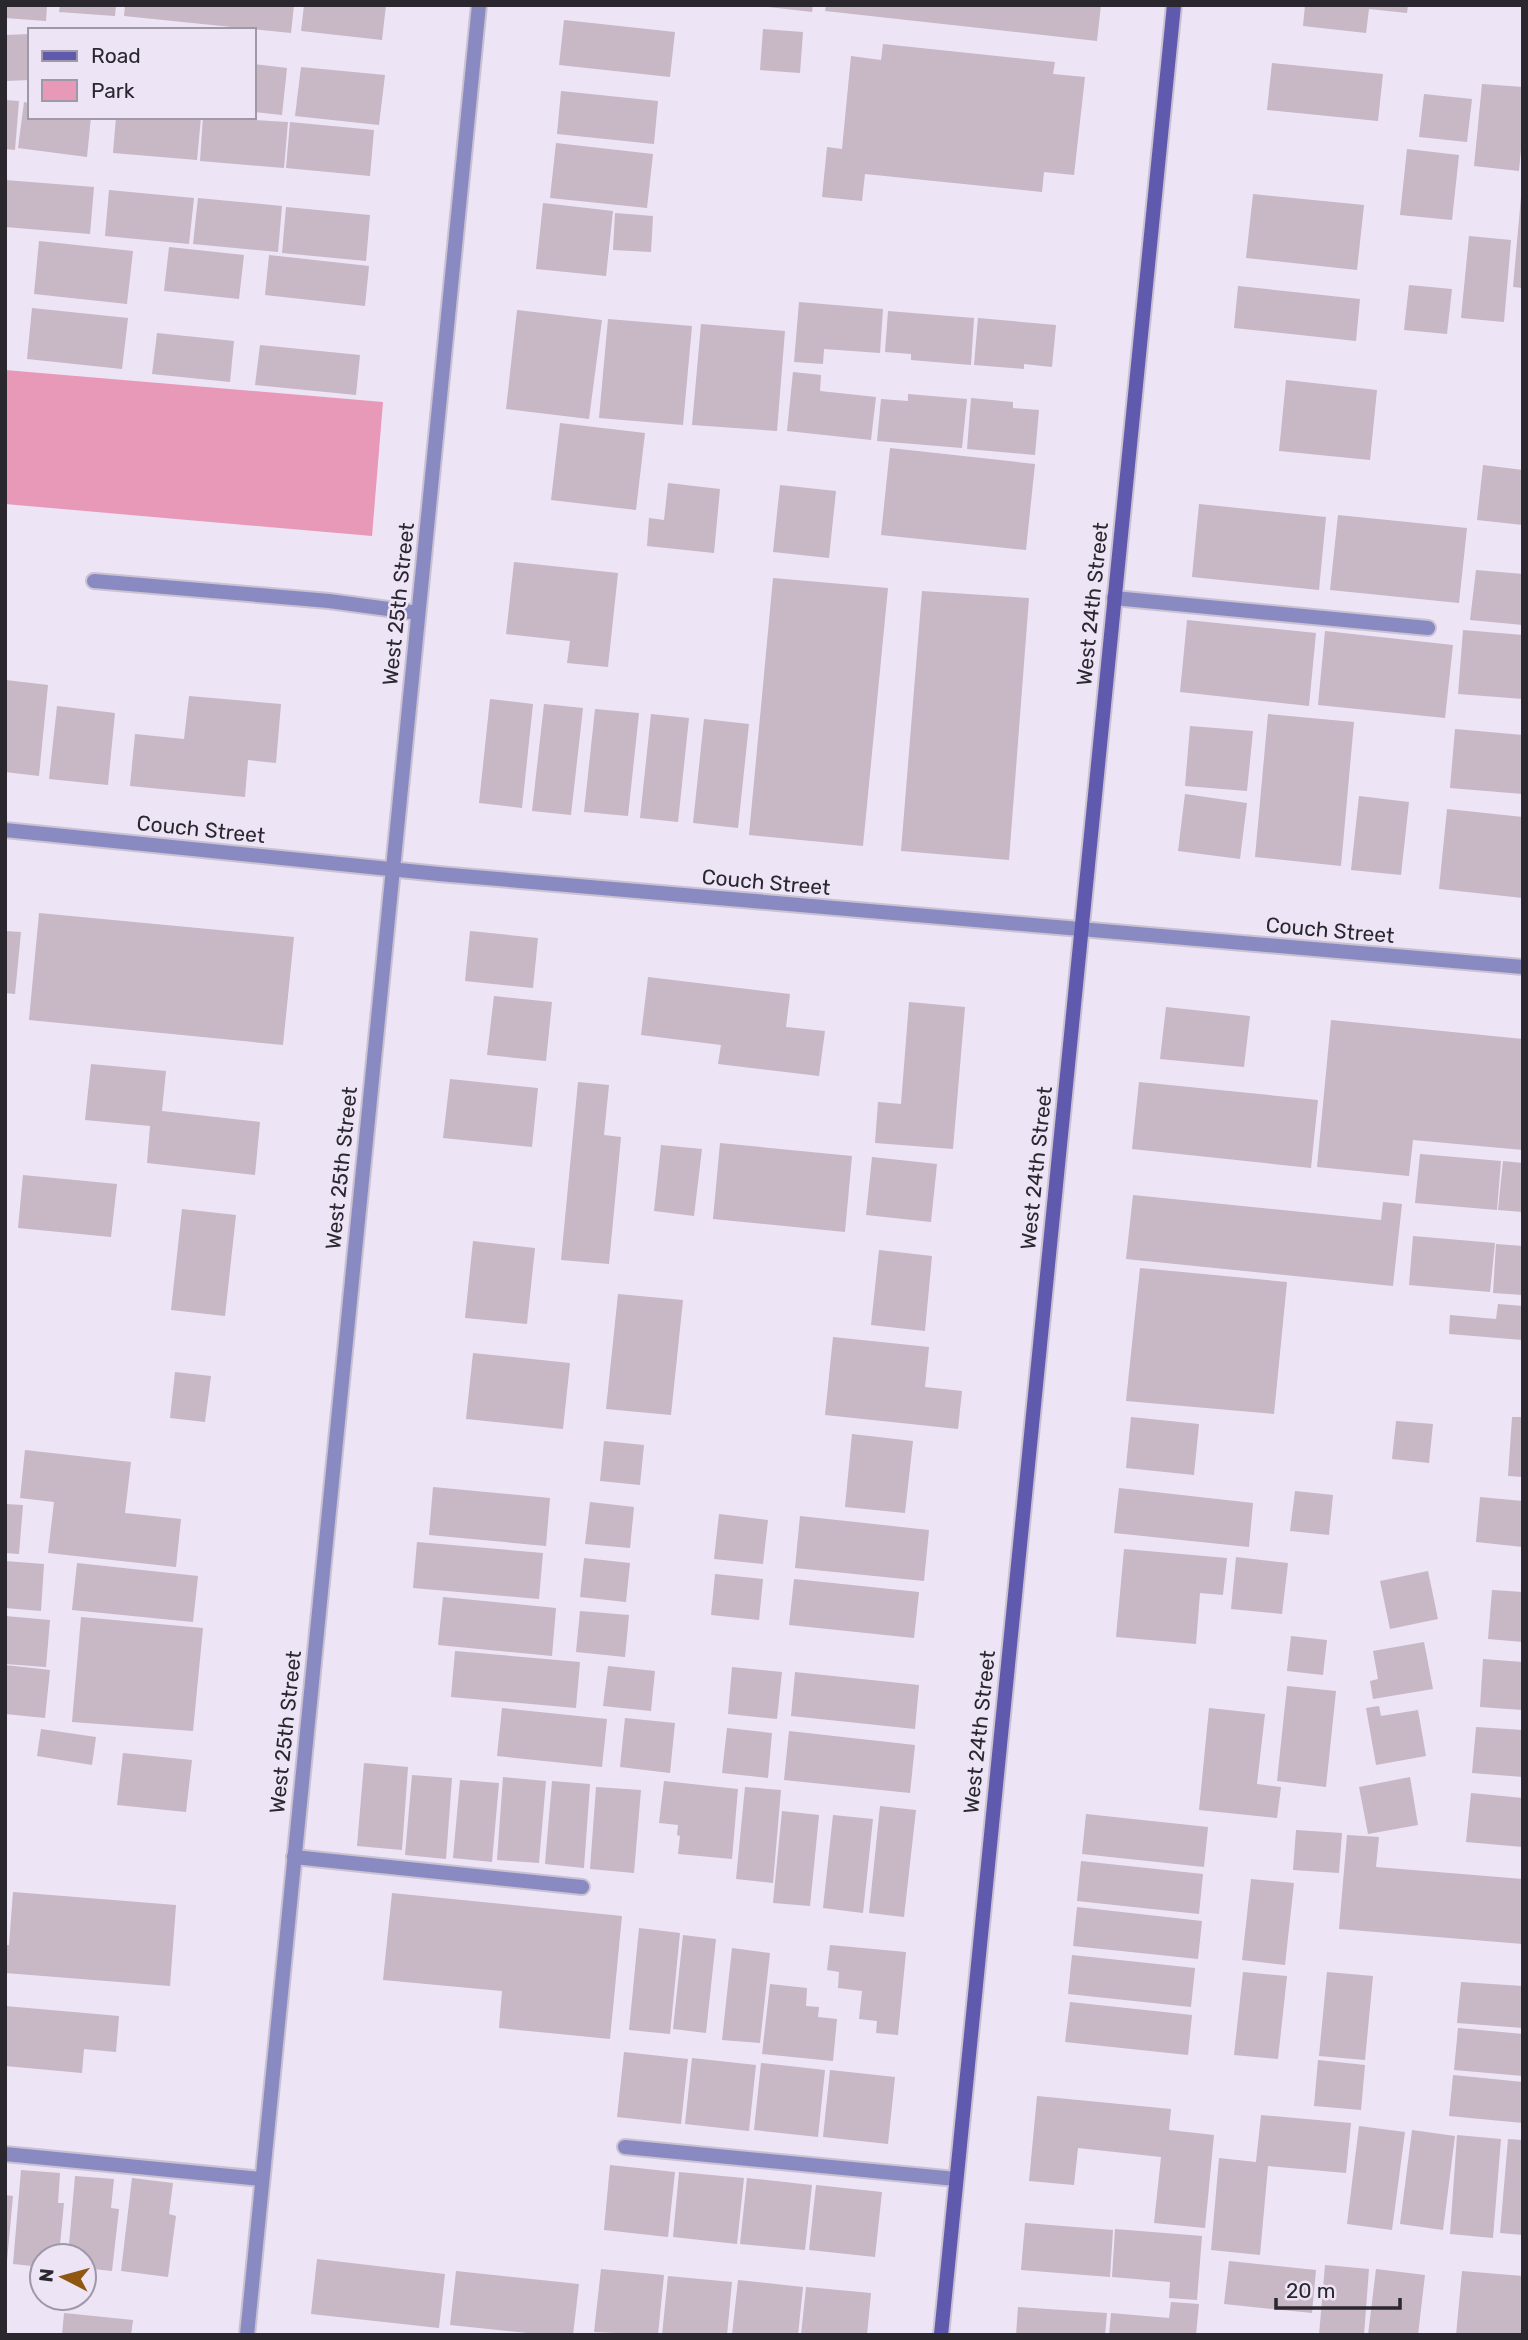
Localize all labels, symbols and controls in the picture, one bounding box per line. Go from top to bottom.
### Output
legend [28,28,256,119]
text: Road [91,43,141,68]
text: Park [91,78,135,103]
street label: West 25th Street [377,521,419,687]
street label: West 24th Street [1071,521,1113,687]
street label: Couch Street [136,810,266,848]
street label: Couch Street [701,864,831,900]
street label: Couch Street [1265,912,1395,948]
street label: West 25th Street [320,1085,362,1251]
street label: West 24th Street [1015,1085,1057,1251]
street label: West 25th Street [264,1649,306,1815]
street label: West 24th Street [958,1649,1000,1815]
north arrow [28,2242,98,2312]
scale bar [1276,2266,1400,2310]
text: N [34,2267,59,2283]
text: 20 m [1286,2278,1335,2303]

